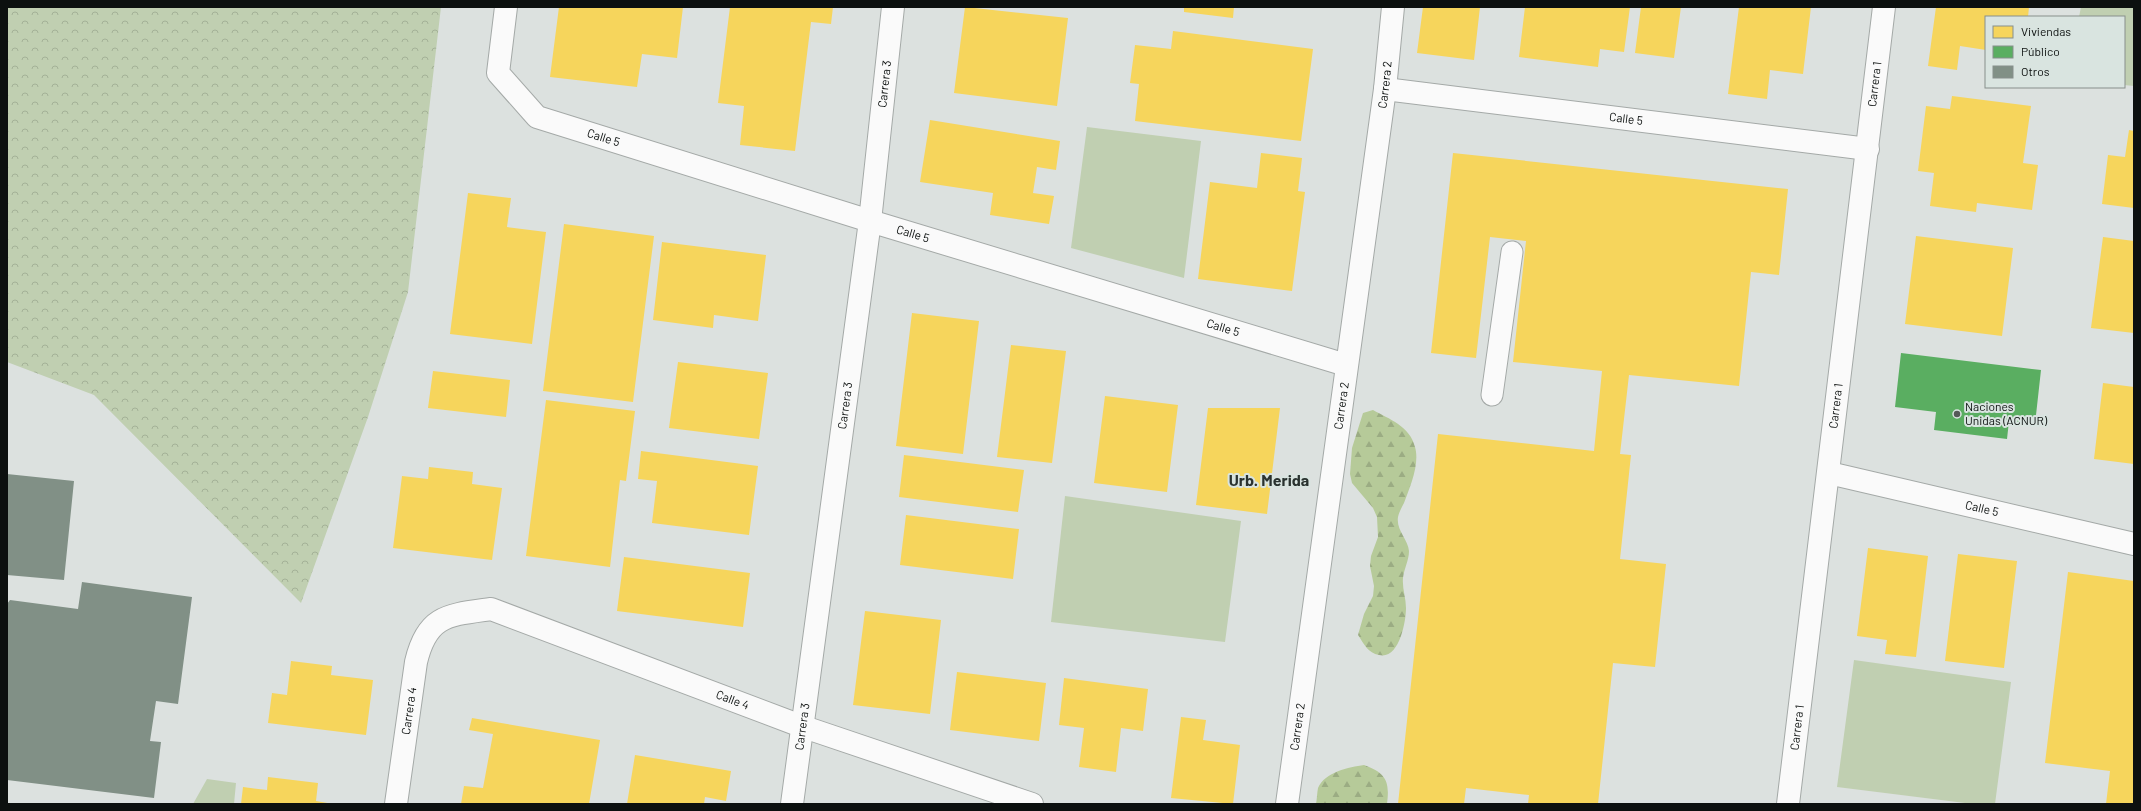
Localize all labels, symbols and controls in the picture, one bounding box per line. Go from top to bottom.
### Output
legend [1985,16,2125,88]
text: Viviendas [2021,24,2071,38]
text: Público [2021,44,2060,58]
street label: Carrera 3 [874,59,893,108]
street label: Carrera 2 [1374,60,1394,109]
street label: Carrera 1 [1864,61,1883,108]
text: Otros [2021,64,2050,78]
street label: Calle 5 [1609,109,1644,127]
street label: Calle 5 [586,125,622,149]
street label: Calle 5 [895,221,931,245]
street label: Calle 5 [1205,315,1242,338]
street label: Carrera 3 [834,381,854,430]
street label: Carrera 2 [1330,381,1351,430]
street label: Carrera 1 [1825,382,1845,429]
place label: Naciones Unidas (ACNUR) [1965,399,2048,427]
marker: Naciones Unidas (ACNUR) [1952,409,1962,419]
district label: Urb. Merida [1229,470,1309,489]
street label: Calle 5 [1964,497,2000,518]
street label: Carrera 4 [398,686,418,736]
street label: Calle 4 [714,687,751,712]
street label: Carrera 3 [791,702,811,751]
street label: Carrera 2 [1286,702,1307,751]
street label: Carrera 1 [1787,704,1806,751]

